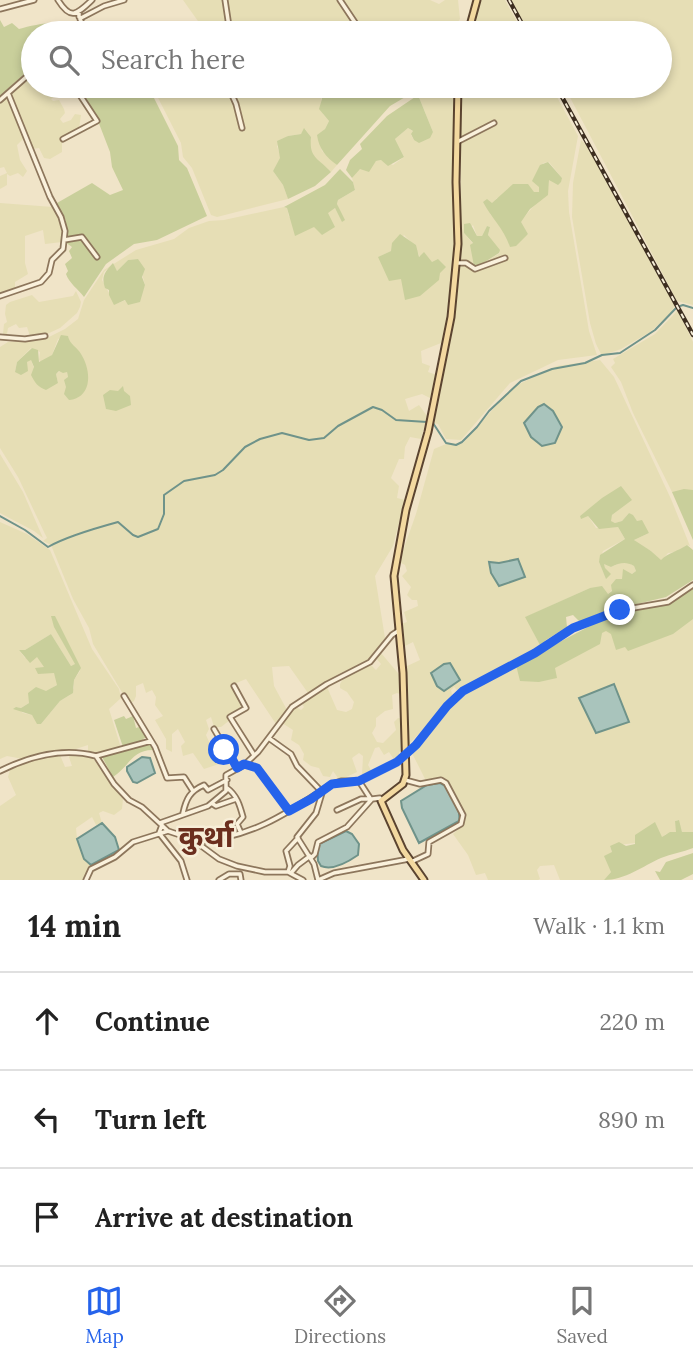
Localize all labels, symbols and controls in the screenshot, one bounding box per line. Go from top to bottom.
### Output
search box [21,21,672,98]
icon: search [45,41,83,79]
text: Search here [101,43,245,76]
route end [604,594,635,625]
route start [208,734,239,765]
district label: कुर्था [178,817,235,856]
text: 14 min [28,907,121,945]
text: Walk · 1.1 km [533,911,665,940]
icon: ahead [28,1002,66,1040]
text: Continue [95,1005,210,1038]
text: 220 m [599,1007,665,1036]
icon: left [28,1100,66,1138]
text: Turn left [95,1103,206,1136]
text: 890 m [598,1105,665,1134]
icon: arrive [28,1198,66,1236]
text: Arrive at destination [95,1201,353,1234]
tab: Map [85,1282,124,1348]
tab: Directions [294,1282,386,1348]
tab: Saved [556,1282,608,1348]

